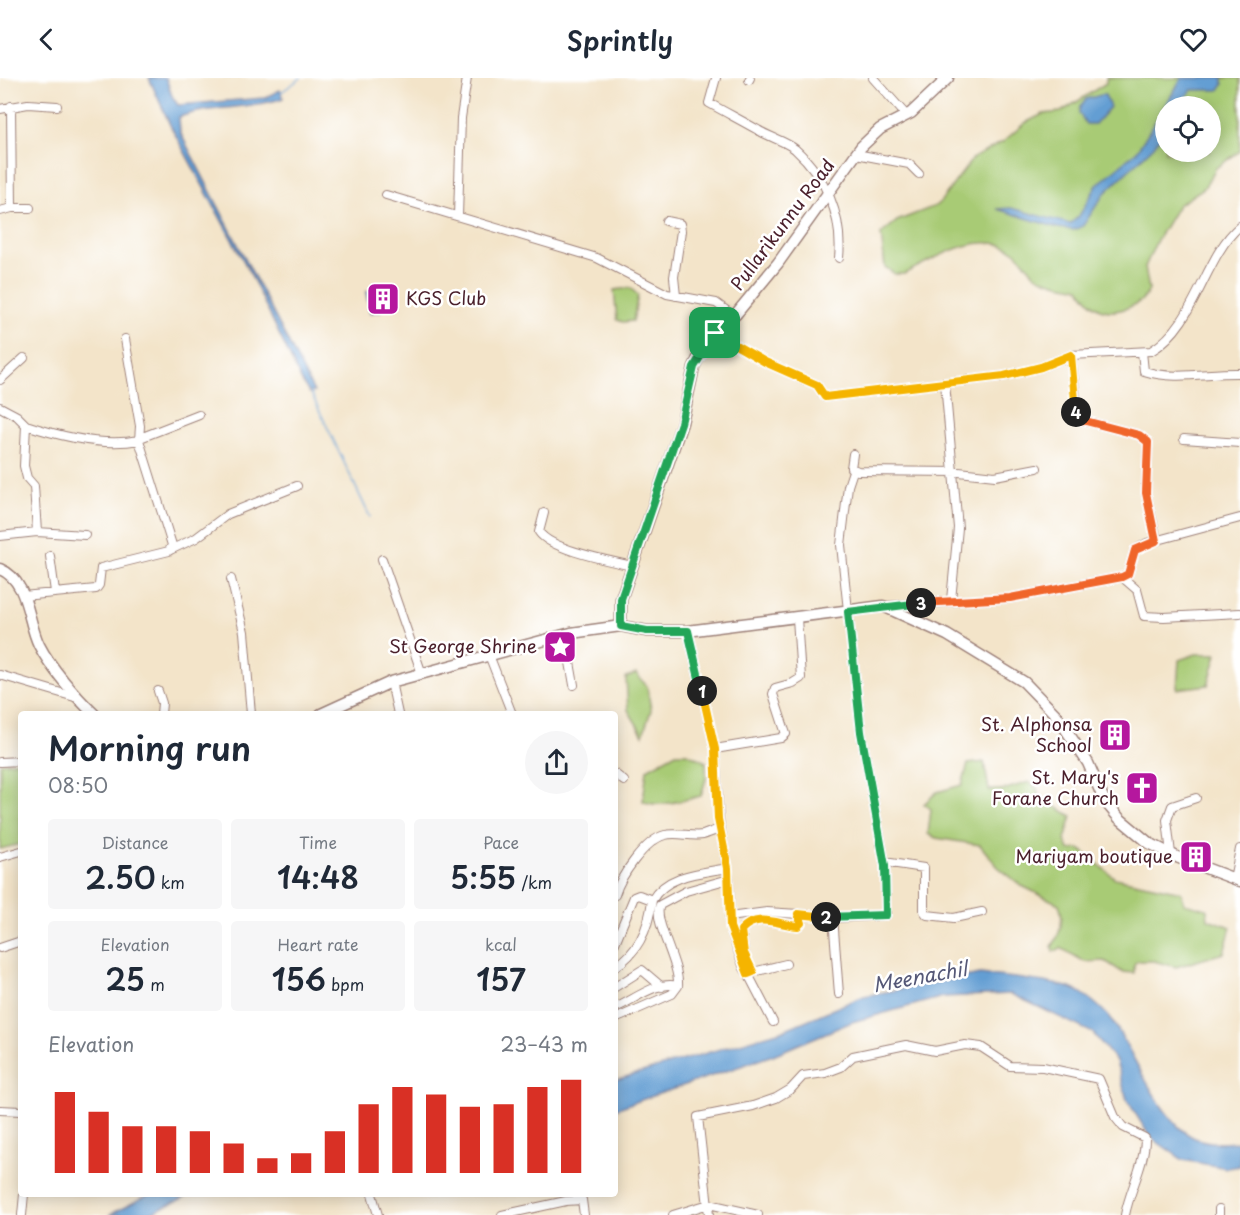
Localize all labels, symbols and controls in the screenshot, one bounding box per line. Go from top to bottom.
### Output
text: Sprintly [567,19,673,60]
icon: back [30,23,63,56]
icon: heart [1177,23,1210,56]
map controls [1155,96,1221,162]
button: locate [1155,96,1221,162]
street label: Pullarikunnu Road [723,153,840,296]
building icon: KGS Club [365,281,401,317]
place label: KGS Club [406,284,486,311]
pin [689,307,740,358]
icon: arrive [698,316,731,349]
pin: 4 [1061,397,1091,427]
text: 4 [1071,400,1081,424]
pin: 3 [906,588,936,618]
text: 3 [916,591,926,615]
place icon: St George Shrine [542,629,578,665]
place label: St George Shrine [389,632,537,659]
pin: 1 [687,676,717,706]
text: 1 [698,679,706,703]
place label: St. Alphonsa School [981,710,1093,758]
building icon: St. Alphonsa School [1097,717,1133,753]
text: Morning run [48,722,251,772]
button: share [525,731,588,794]
place label: St. Mary's Forane Church [992,763,1119,811]
text: 08:50 [48,770,108,800]
church icon: St. Mary's Forane Church [1124,770,1160,806]
text: Distance [101,830,169,854]
text: Time [299,830,337,854]
text: Pace [483,830,519,854]
building icon: Mariyam boutique [1178,839,1214,875]
place label: Mariyam boutique [1016,842,1173,869]
text: 2.50 [85,854,156,899]
text: 14:48 [277,854,359,899]
text: 5:55 [450,854,516,899]
text: km [156,870,185,894]
text: /km [516,870,552,894]
pin: 2 [811,902,841,932]
text: 2 [820,905,832,929]
text: Elevation [100,932,170,956]
text: Heart rate [278,932,358,956]
text: kcal [485,932,517,956]
water label: Meenachil [870,952,973,999]
text: 25 [105,956,145,1001]
text: 156 [272,956,326,1001]
text: 157 [476,956,526,1001]
text: m [145,972,165,996]
text: bpm [326,972,364,996]
text: Elevation [48,1029,134,1059]
text: 23–43 m [500,1029,588,1059]

